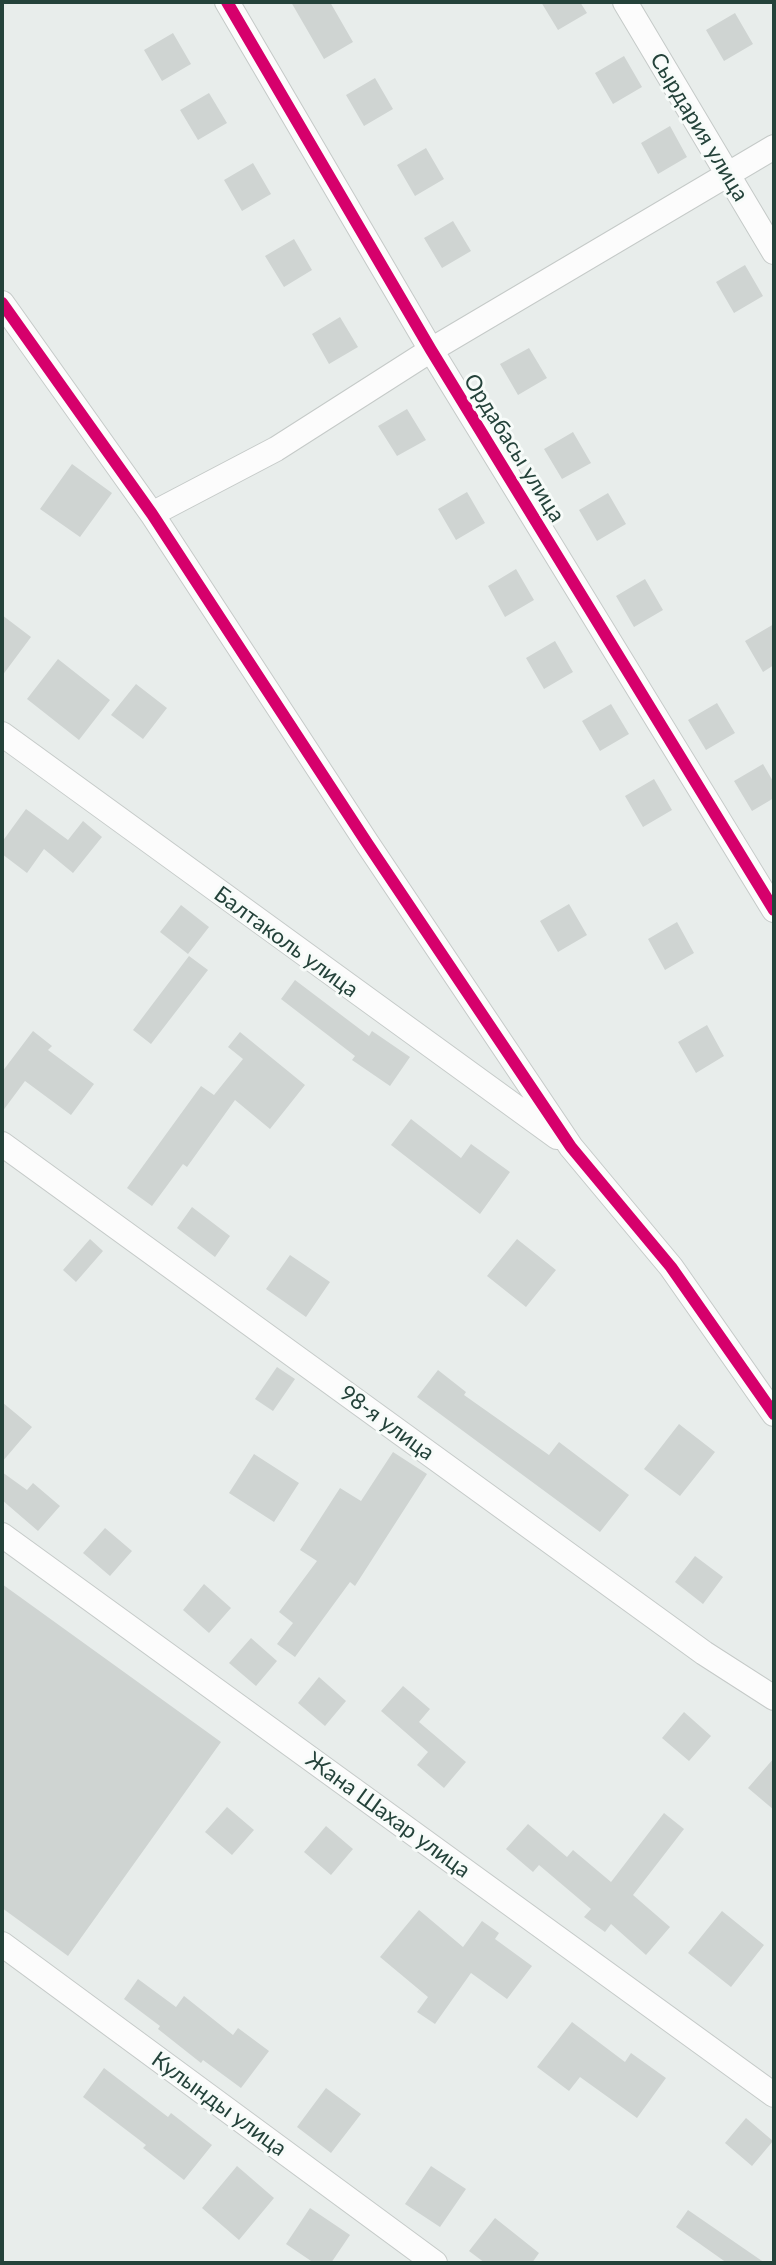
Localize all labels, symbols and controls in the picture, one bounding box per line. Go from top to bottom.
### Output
street label: Сырдария улица [644,48,754,206]
street label: Ордабасы улица [458,369,570,527]
street label: Балтаколь улица [209,881,363,1003]
street label: 98-я улица [335,1380,439,1466]
street label: Жана Шахар улица [301,1746,475,1884]
street label: Кулынды улица [146,2046,292,2162]

